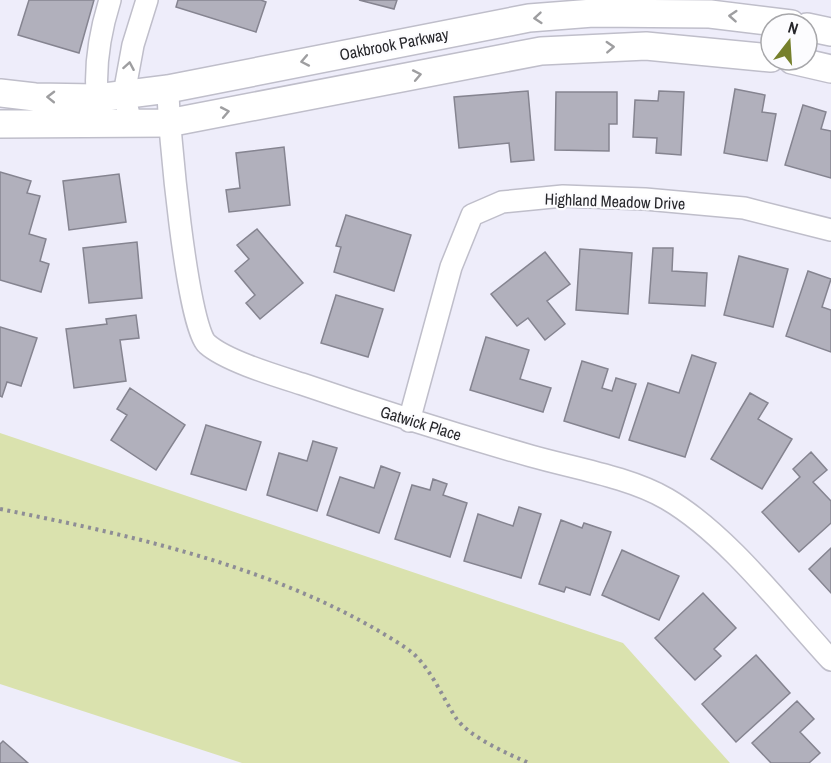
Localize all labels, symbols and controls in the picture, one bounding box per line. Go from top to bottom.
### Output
one-way arrow [729,10,738,23]
one-way arrow [534,11,543,24]
north arrow [759,12,819,72]
text: N [786,16,801,40]
street label: Oakbrook Parkway [337,23,451,65]
one-way arrow [605,41,614,54]
one-way arrow [301,54,311,67]
one-way arrow [122,61,135,71]
one-way arrow [412,69,422,82]
one-way arrow [46,91,55,103]
one-way arrow [220,106,230,119]
street label: Highland Meadow Drive [544,188,686,214]
street label: Gatwick Place [378,400,464,446]

